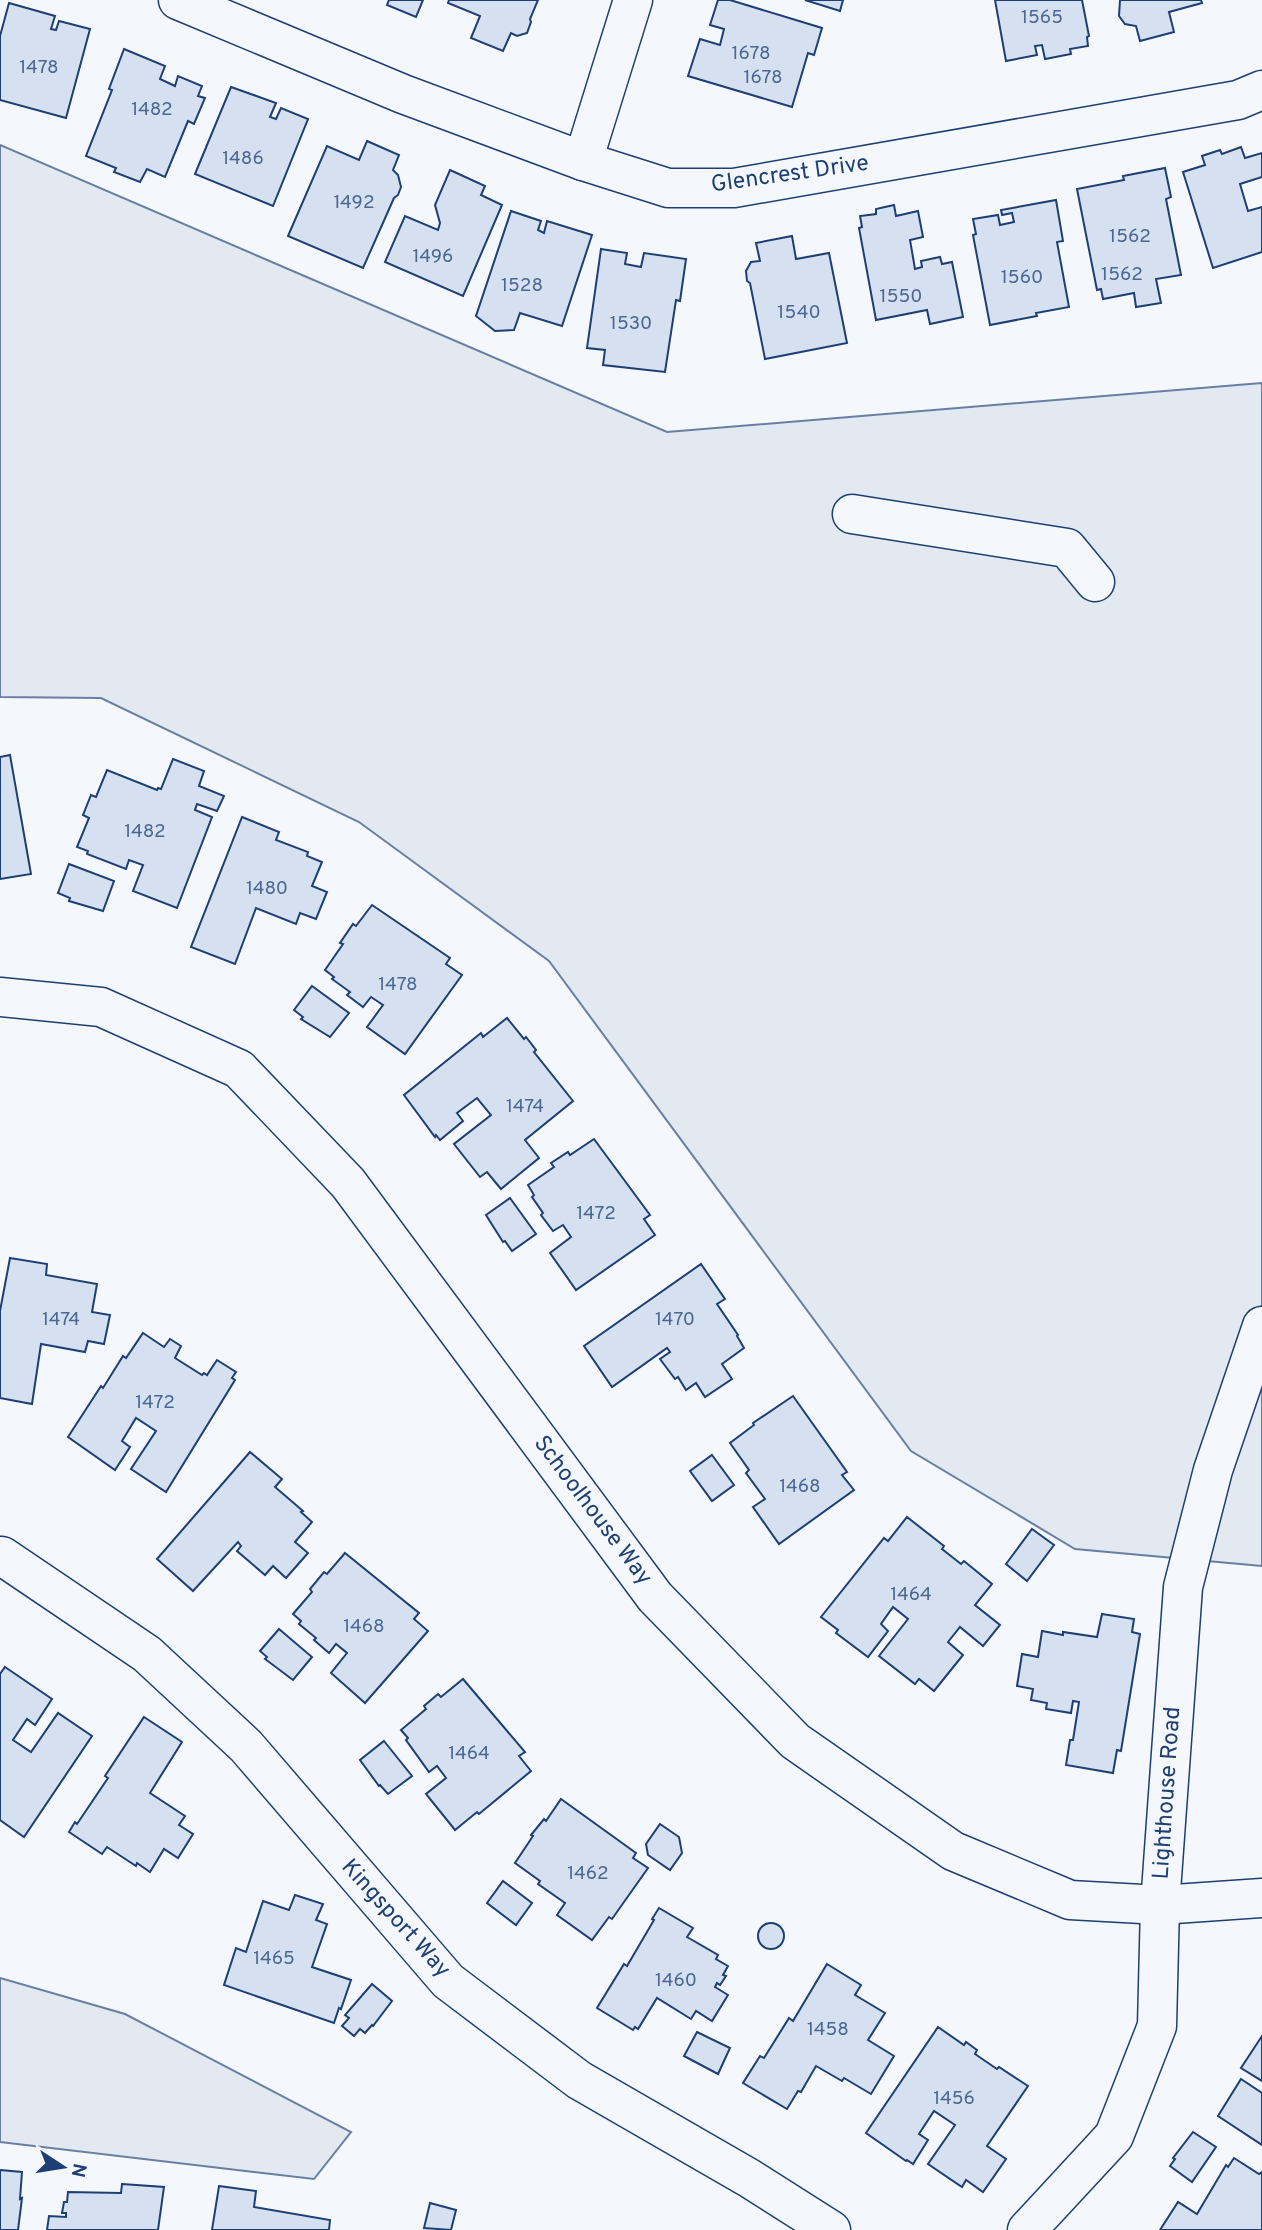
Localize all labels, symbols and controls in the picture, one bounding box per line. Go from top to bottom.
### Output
house number: 1565 [1021,6,1063,30]
house number: 1678 [731,42,771,66]
house number: 1478 [19,56,59,80]
house number: 1678 [743,66,783,90]
house number: 1482 [131,98,173,122]
house number: 1486 [222,147,264,171]
street label: Glencrest Drive [709,150,871,200]
house number: 1492 [333,191,375,215]
house number: 1562 [1109,225,1151,249]
house number: 1496 [413,245,453,269]
house number: 1562 [1101,263,1143,287]
house number: 1560 [1001,266,1043,290]
house number: 1528 [501,274,543,298]
house number: 1550 [880,285,922,309]
house number: 1540 [777,301,821,325]
house number: 1530 [610,312,652,336]
house number: 1482 [124,820,166,844]
house number: 1480 [246,877,288,901]
house number: 1478 [378,973,418,997]
house number: 1474 [506,1095,544,1119]
house number: 1472 [576,1202,616,1226]
house number: 1474 [42,1308,80,1332]
house number: 1470 [655,1308,695,1332]
house number: 1472 [135,1391,175,1415]
street label: Schoolhouse Way [526,1430,658,1592]
house number: 1468 [779,1475,821,1499]
house number: 1464 [890,1583,932,1607]
house number: 1468 [343,1615,385,1639]
street label: Lighthouse Road [1147,1706,1189,1880]
house number: 1464 [448,1742,490,1766]
street label: Kingsport Way [334,1854,456,1984]
house number: 1462 [567,1862,609,1886]
house number: 1465 [253,1947,295,1971]
house number: 1460 [655,1969,697,1993]
house number: 1458 [807,2018,849,2042]
house number: 1456 [933,2087,975,2111]
north arrow [28,2132,98,2202]
text: N [65,2161,91,2179]

